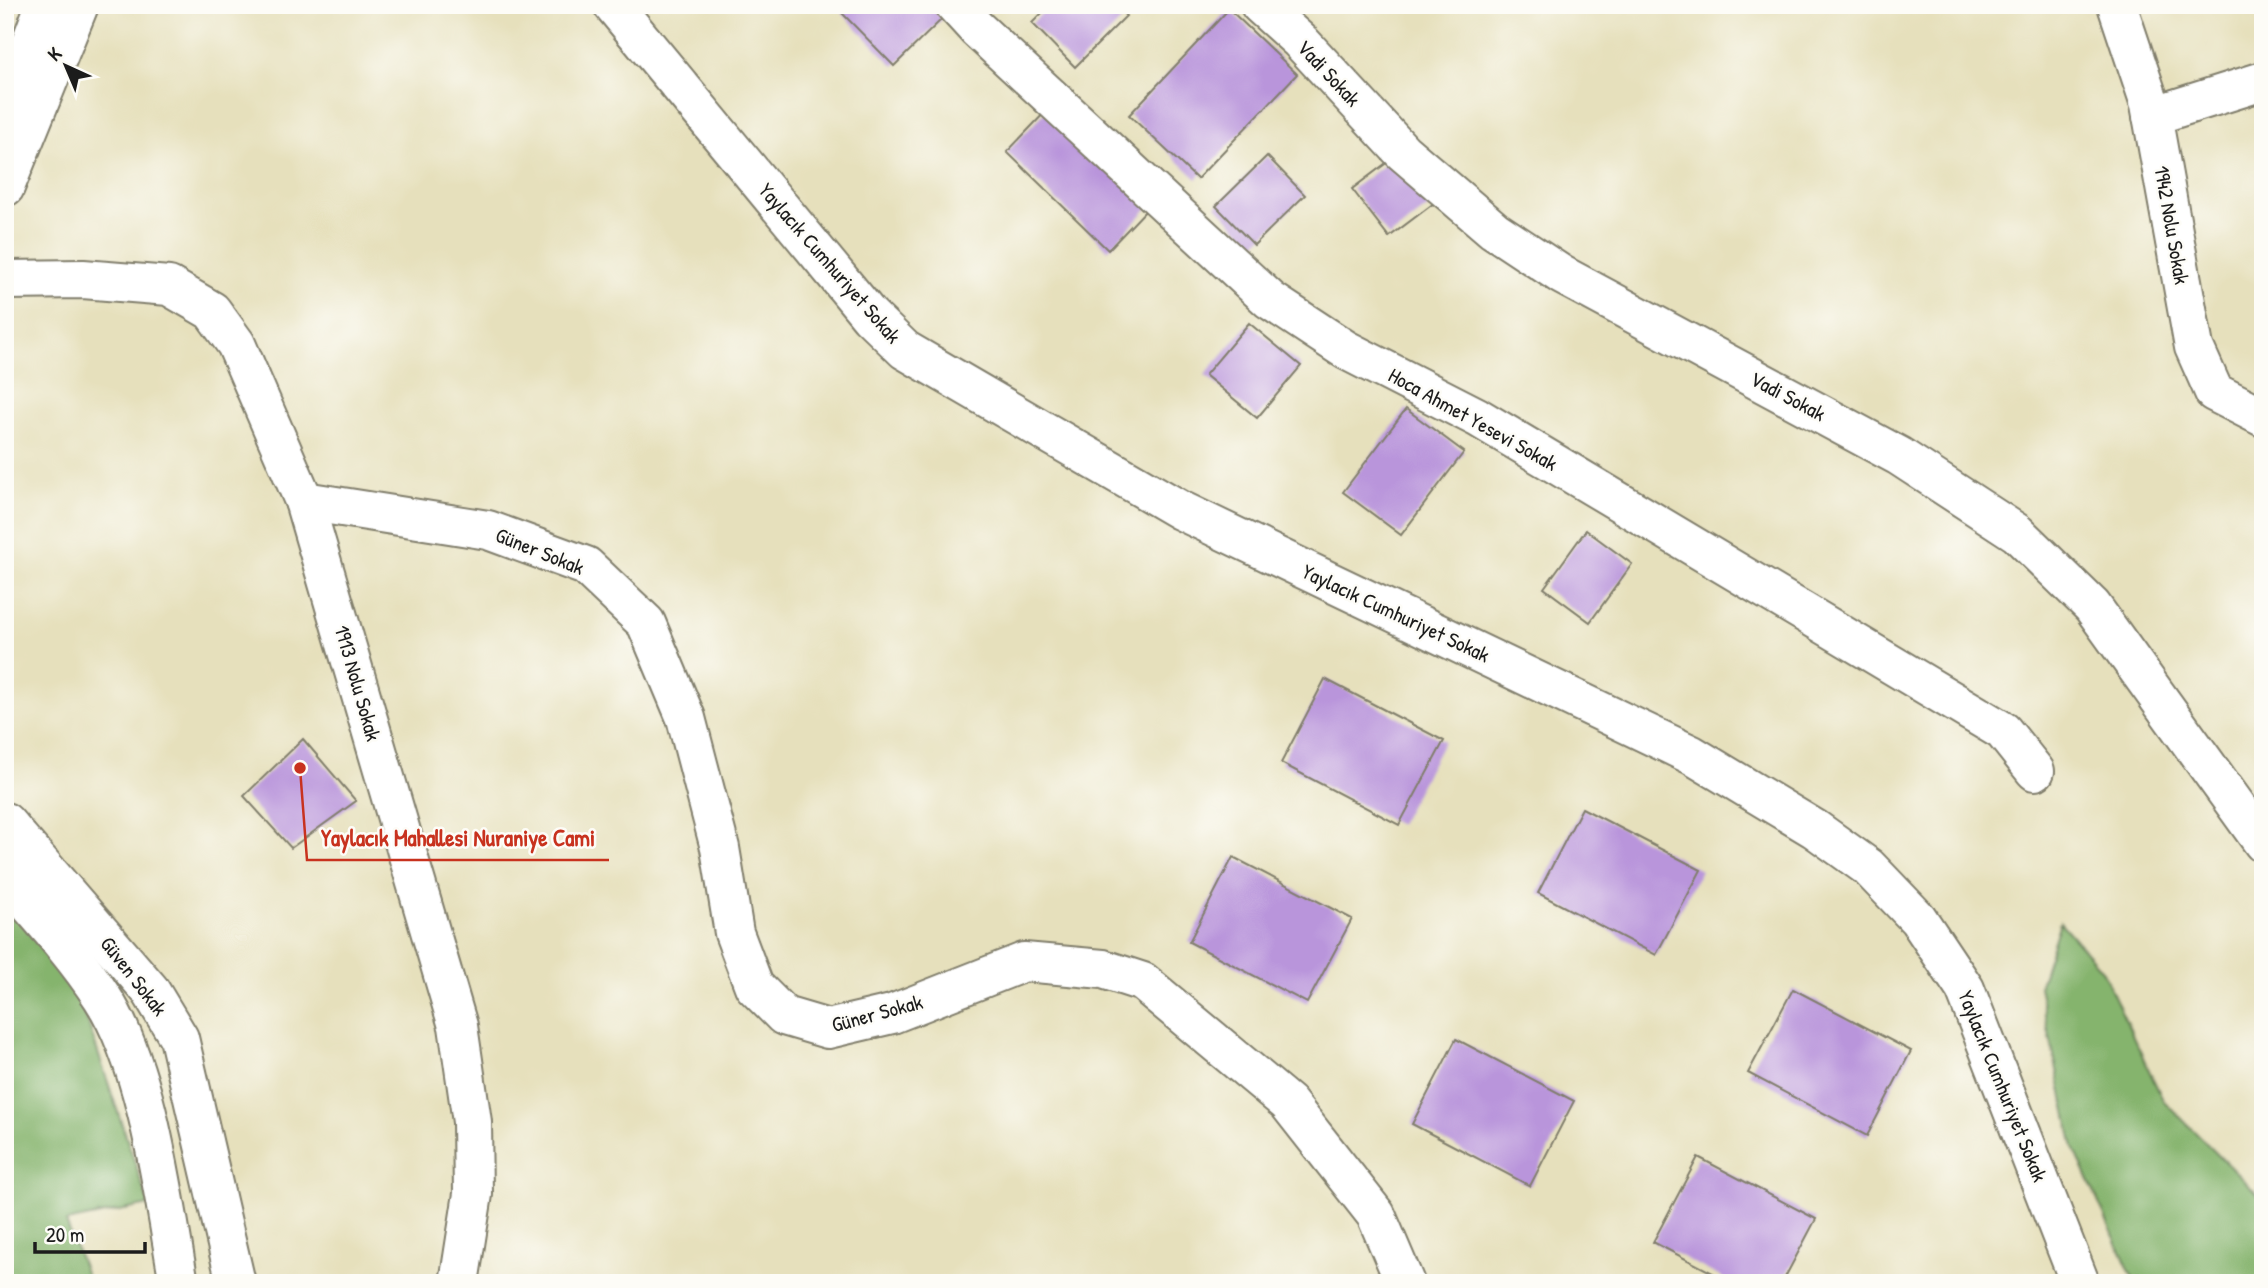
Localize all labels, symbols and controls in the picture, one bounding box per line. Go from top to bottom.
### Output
north arrow [32,32,102,102]
street label: Vadi Sokak [1291,33,1368,113]
text: K [42,41,67,67]
street label: 1942 Nolu Sokak [2147,163,2197,287]
street label: Yaylacık Cumhuriyet Sokak [752,177,908,350]
street label: Hoca Ahmet Yesevi Sokak [1383,360,1563,478]
street label: Vadi Sokak [1745,364,1831,428]
street label: Güner Sokak [491,520,589,582]
street label: Yaylacık Cumhuriyet Sokak [1297,557,1495,669]
street label: 1913 Nolu Sokak [328,622,388,745]
callout: Yaylacık Mahallesi Nuraniye Cami [307,816,609,860]
text: Yaylacık Mahallesi Nuraniye Cami [321,822,595,854]
street label: Güven Sokak [94,930,174,1022]
street label: Yaylacık Cumhuriyet Sokak [1951,986,2055,1186]
street label: Güner Sokak [828,987,926,1039]
scale bar [35,1211,145,1255]
text: 20 m [46,1220,84,1249]

